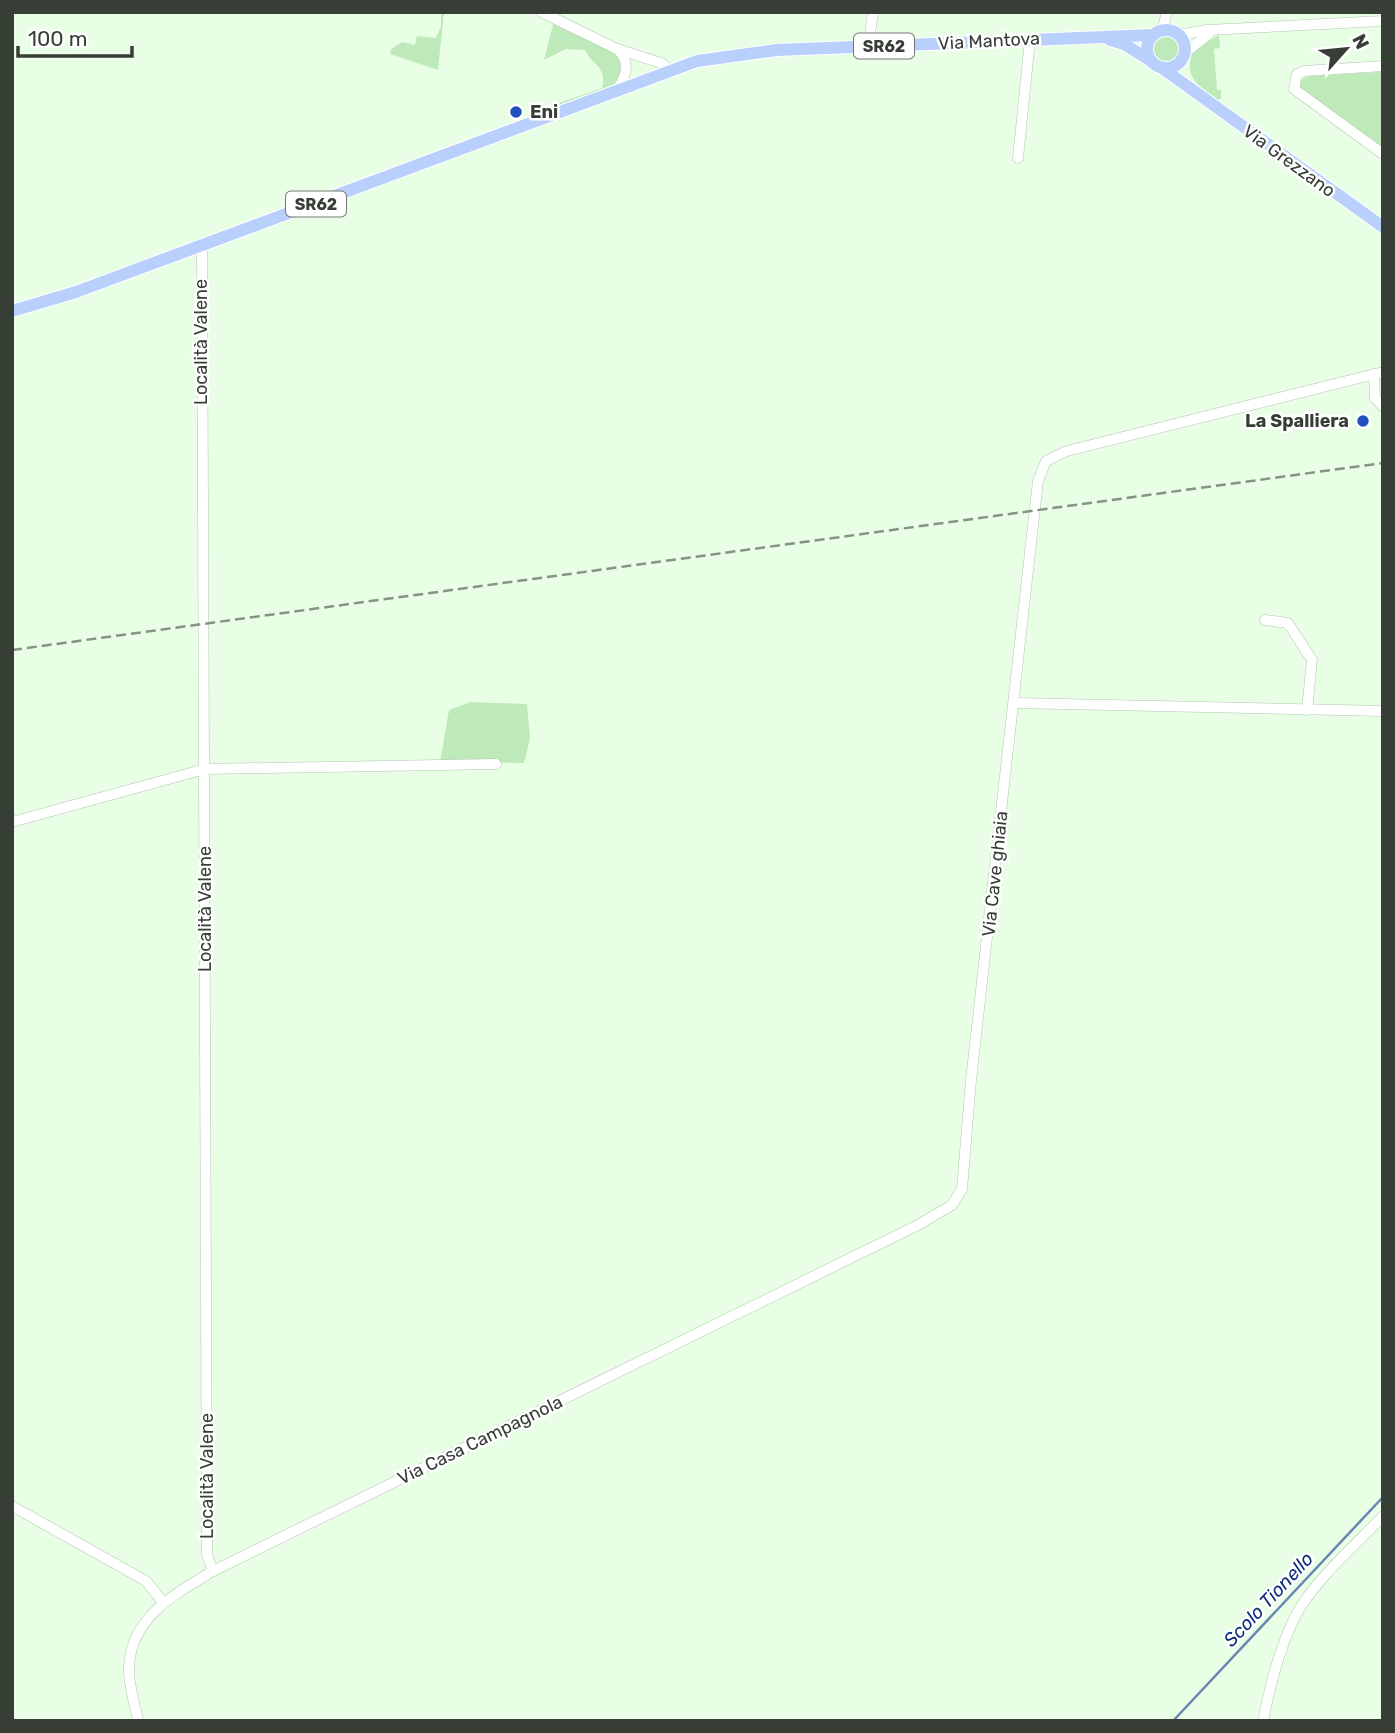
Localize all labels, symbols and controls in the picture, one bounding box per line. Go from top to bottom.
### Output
scale bar [18,14,131,58]
north arrow [1311,14,1381,84]
text: 100 m [28,26,87,51]
street label: Via Mantova [937,27,1041,55]
text: N [1347,30,1374,53]
road number: SR62 [854,34,914,58]
place label: Eni [530,101,558,123]
marker: Eni [508,104,524,120]
street label: Via Grezzano [1238,120,1340,202]
road number: SR62 [286,192,346,216]
street label: Località Valene [190,279,212,405]
place label: La Spalliera [1245,410,1349,432]
marker: La Spalliera [1355,413,1371,429]
street label: Via Cave ghiaia [977,810,1013,938]
street label: Località Valene [194,846,216,972]
street label: Via Casa Campagnola [394,1390,566,1490]
street label: Località Valene [196,1413,218,1539]
water label: Scolo Tionello [1219,1547,1318,1651]

